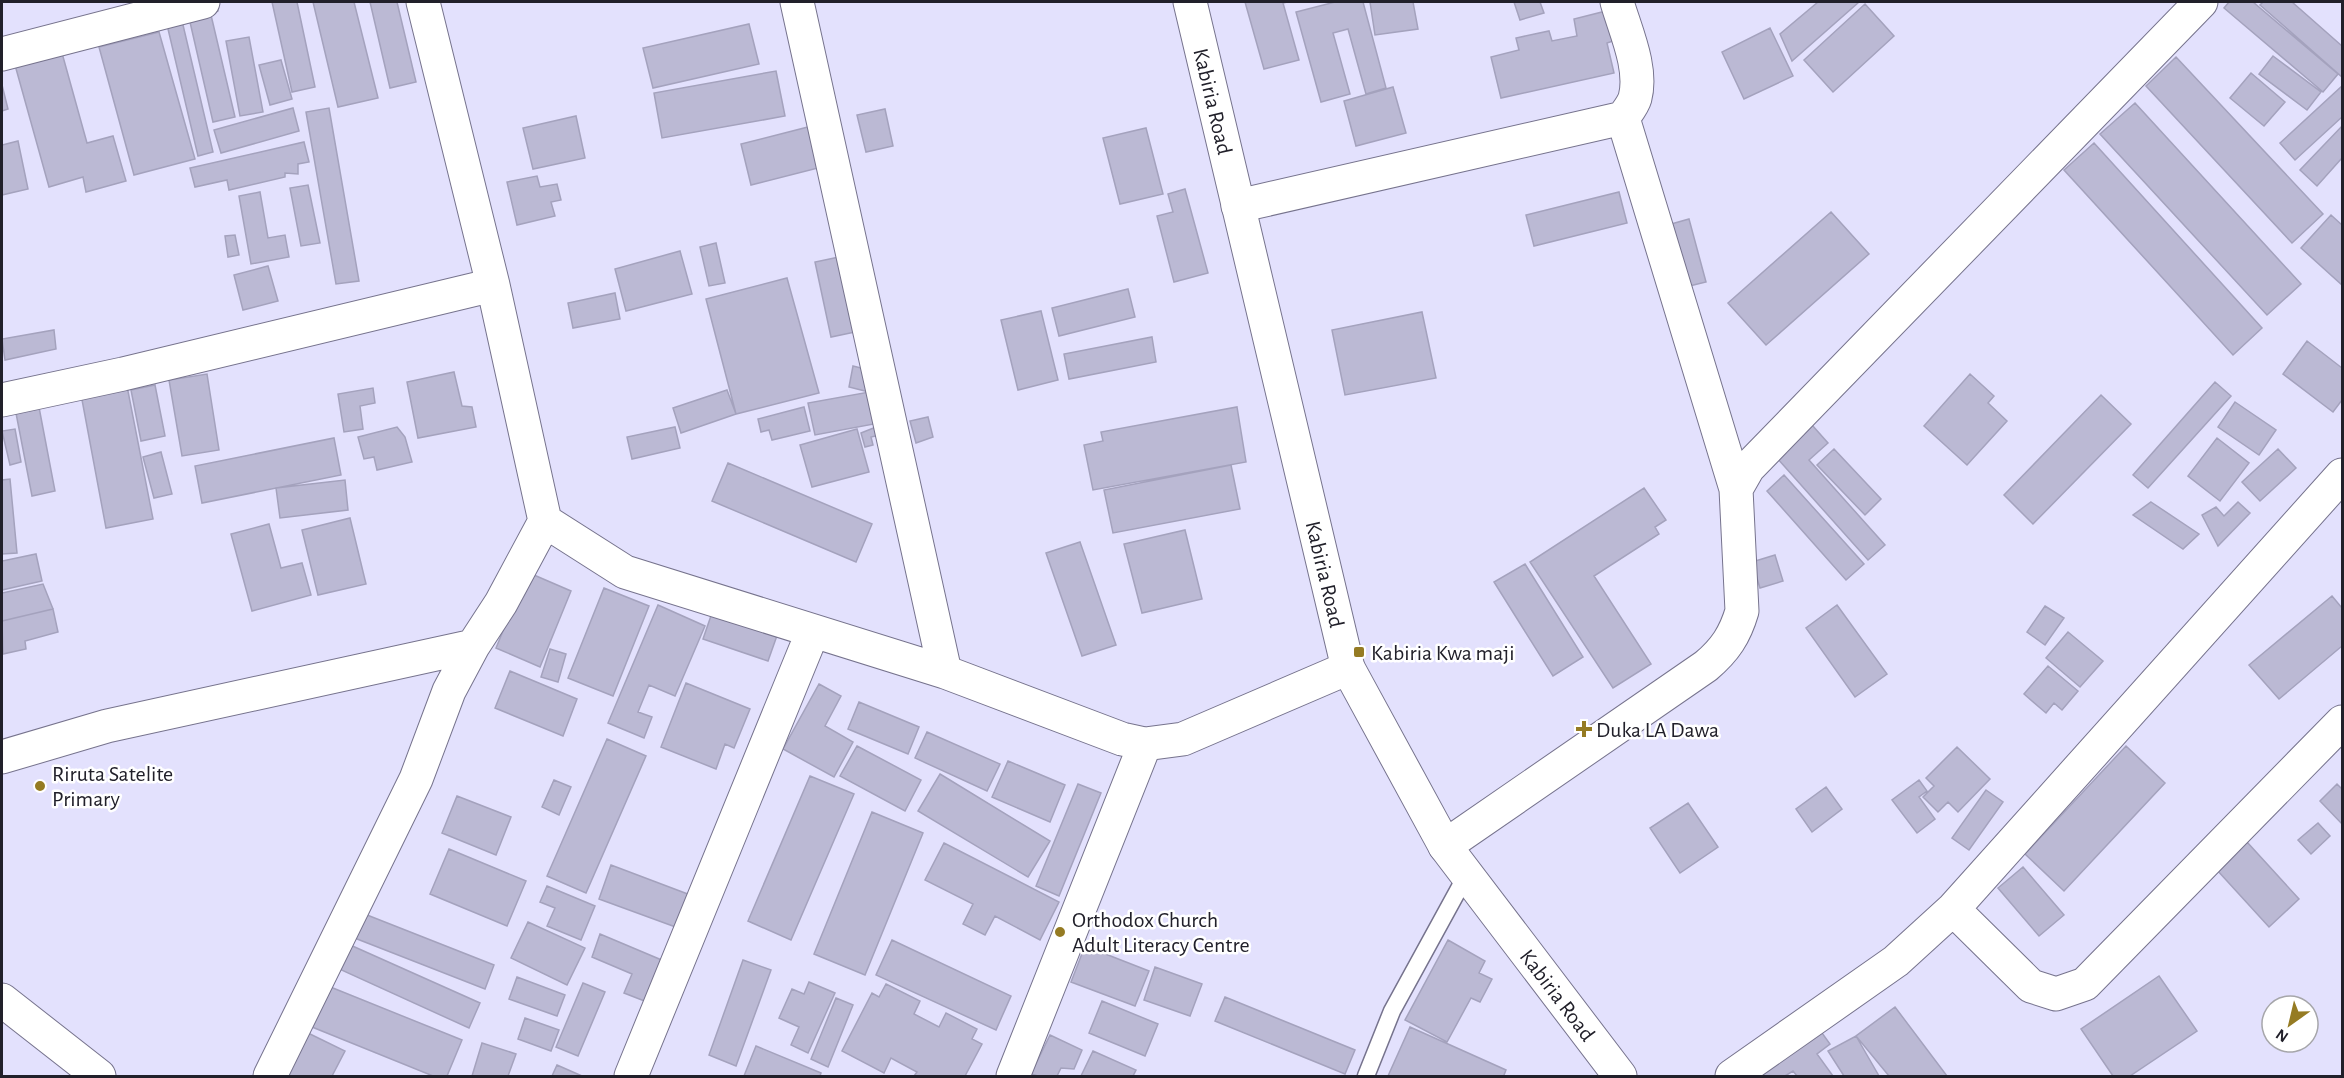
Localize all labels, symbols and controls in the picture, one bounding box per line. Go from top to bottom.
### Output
street label: Kabiria Road [1189,46,1236,157]
street label: Kabiria Road [1302,519,1348,630]
place label: Kabiria Kwa maji [1371,642,1514,664]
marker: Kabiria Kwa maji [1352,645,1366,659]
place label: Duka LA Dawa [1596,719,1719,741]
marker: Duka LA Dawa [1577,722,1591,736]
place label: Riruta Satelite Primary [52,763,173,810]
marker: Riruta Satelite Primary [33,779,47,793]
place label: Orthodox Church Adult Literacy Centre [1072,909,1250,956]
marker: Orthodox Church Adult Literacy Centre [1053,925,1067,939]
street label: Kabiria Road [1516,945,1599,1045]
north arrow [2260,994,2320,1054]
text: N [2273,1026,2291,1045]

